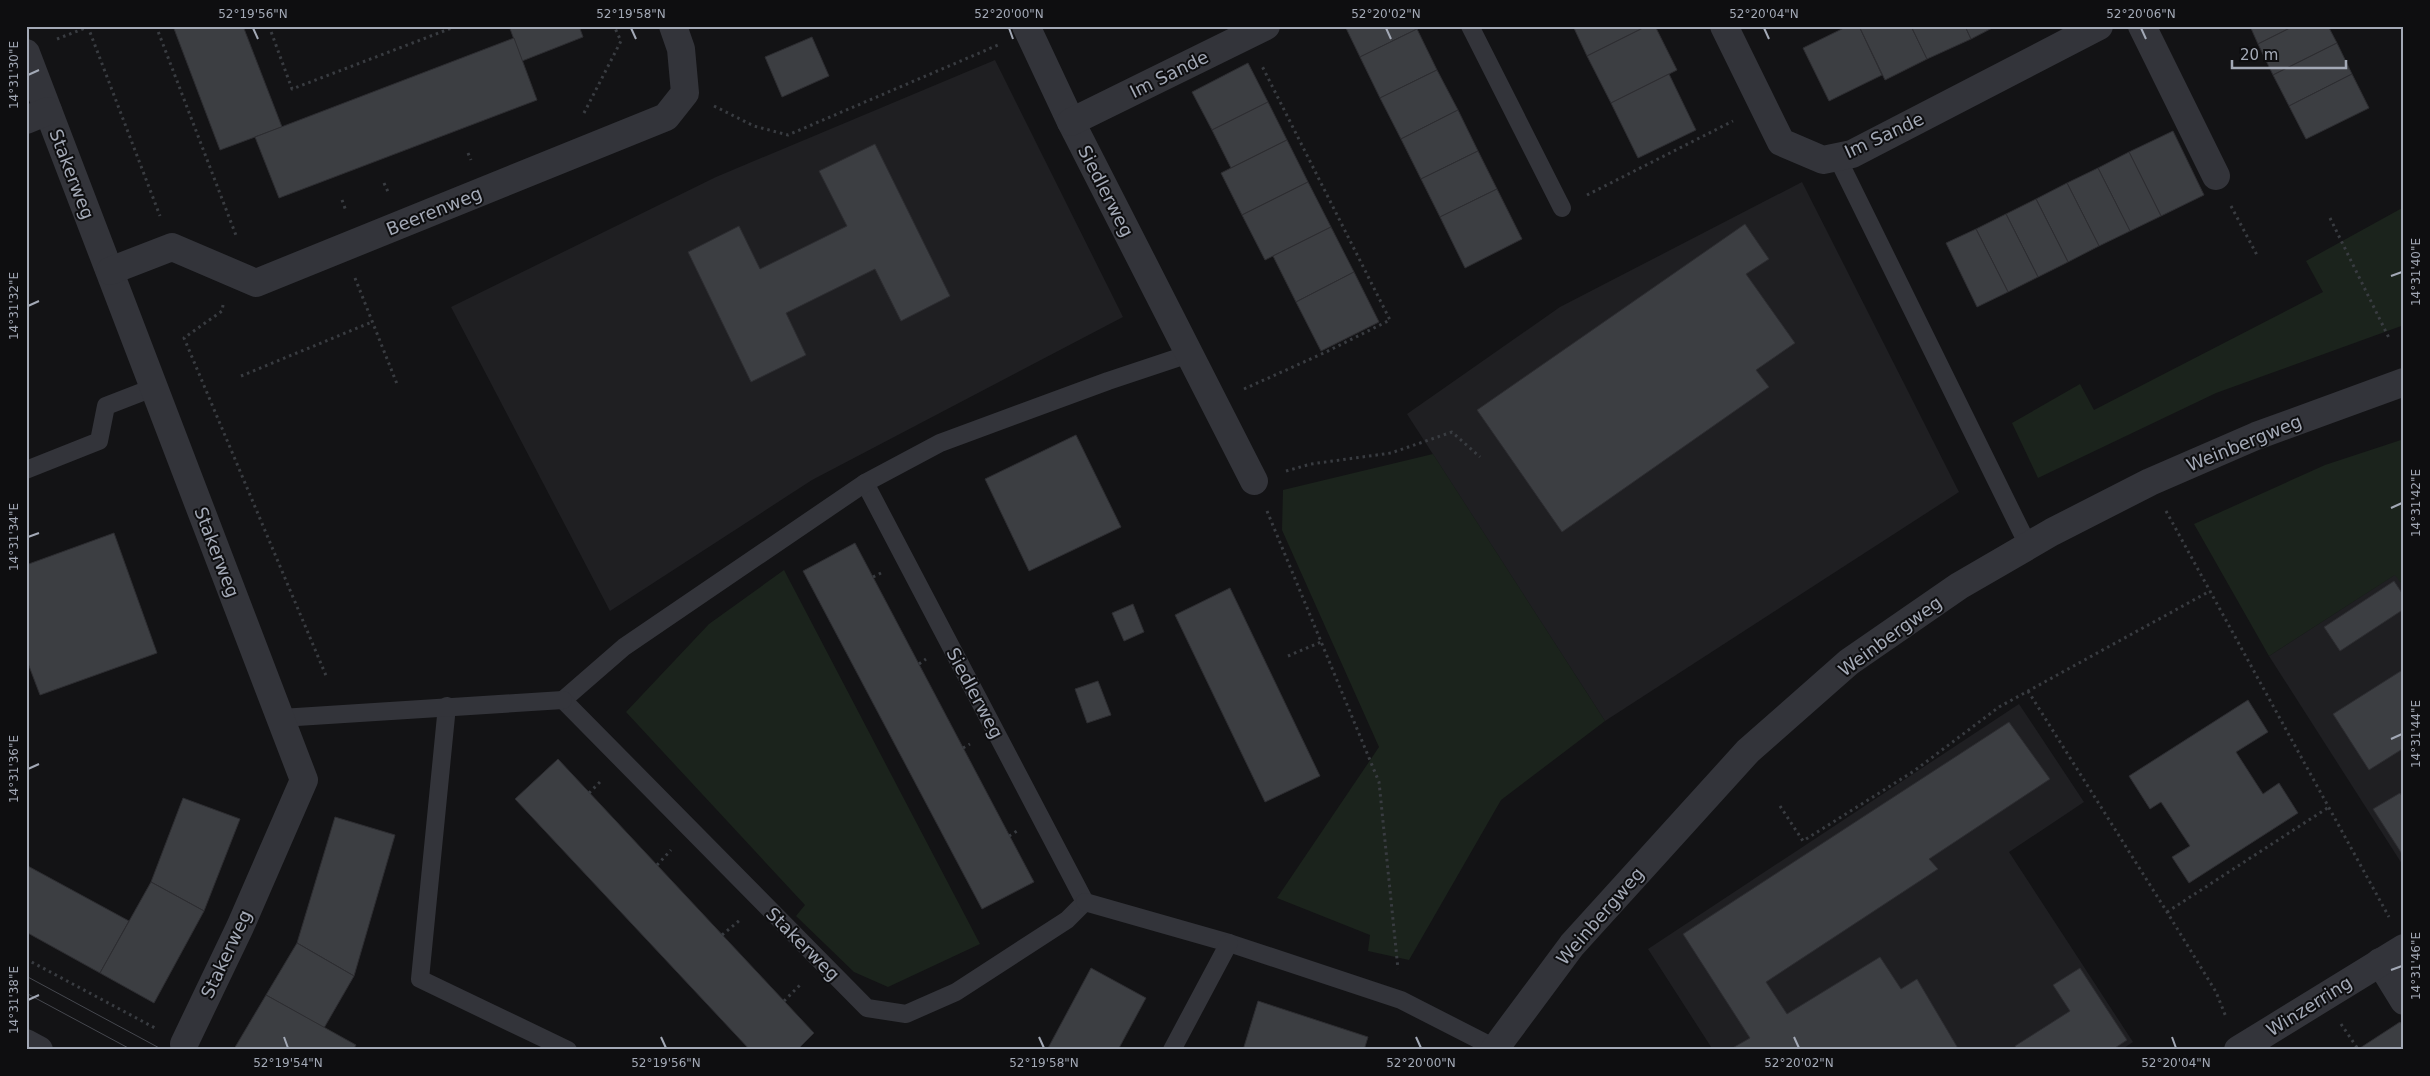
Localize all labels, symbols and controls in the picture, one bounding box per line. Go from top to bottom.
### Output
text: 52°19'56"N [218,7,288,21]
text: 52°19'58"N [596,7,666,21]
text: 52°20'00"N [974,7,1044,21]
text: 52°20'02"N [1351,7,1421,21]
text: 52°20'04"N [1729,7,1799,21]
text: 52°20'06"N [2106,7,2176,21]
scale bar [2232,38,2346,70]
text: 14°31'30"E [7,41,21,109]
street label: Im Sande [1126,46,1212,102]
text: 20 m [2240,46,2278,64]
street label: Im Sande [1841,108,1927,162]
street label: Stakerweg [45,126,99,222]
street label: Siedlerweg [1074,142,1138,240]
street label: Beerenweg [383,182,485,240]
text: 14°31'40"E [2409,238,2423,306]
text: 14°31'32"E [7,272,21,340]
street label: Weinbergweg [2183,410,2305,476]
text: 14°31'42"E [2409,469,2423,537]
text: 14°31'34"E [7,503,21,571]
street label: Stakerweg [190,504,244,600]
street label: Weinbergweg [1834,592,1946,680]
street label: Siedlerweg [942,644,1008,742]
text: 14°31'44"E [2409,700,2423,768]
text: 14°31'36"E [7,735,21,803]
street label: Weinbergweg [1552,863,1648,969]
street label: Stakerweg [762,903,844,985]
street label: Stakerweg [196,907,256,1001]
text: 14°31'46"E [2409,932,2423,1000]
text: 14°31'38"E [7,966,21,1034]
street label: Winzerring [2262,971,2356,1041]
text: 52°19'54"N [253,1056,323,1070]
text: 52°19'56"N [631,1056,701,1070]
text: 52°19'58"N [1009,1056,1079,1070]
text: 52°20'00"N [1386,1056,1456,1070]
text: 52°20'02"N [1764,1056,1834,1070]
text: 52°20'04"N [2141,1056,2211,1070]

